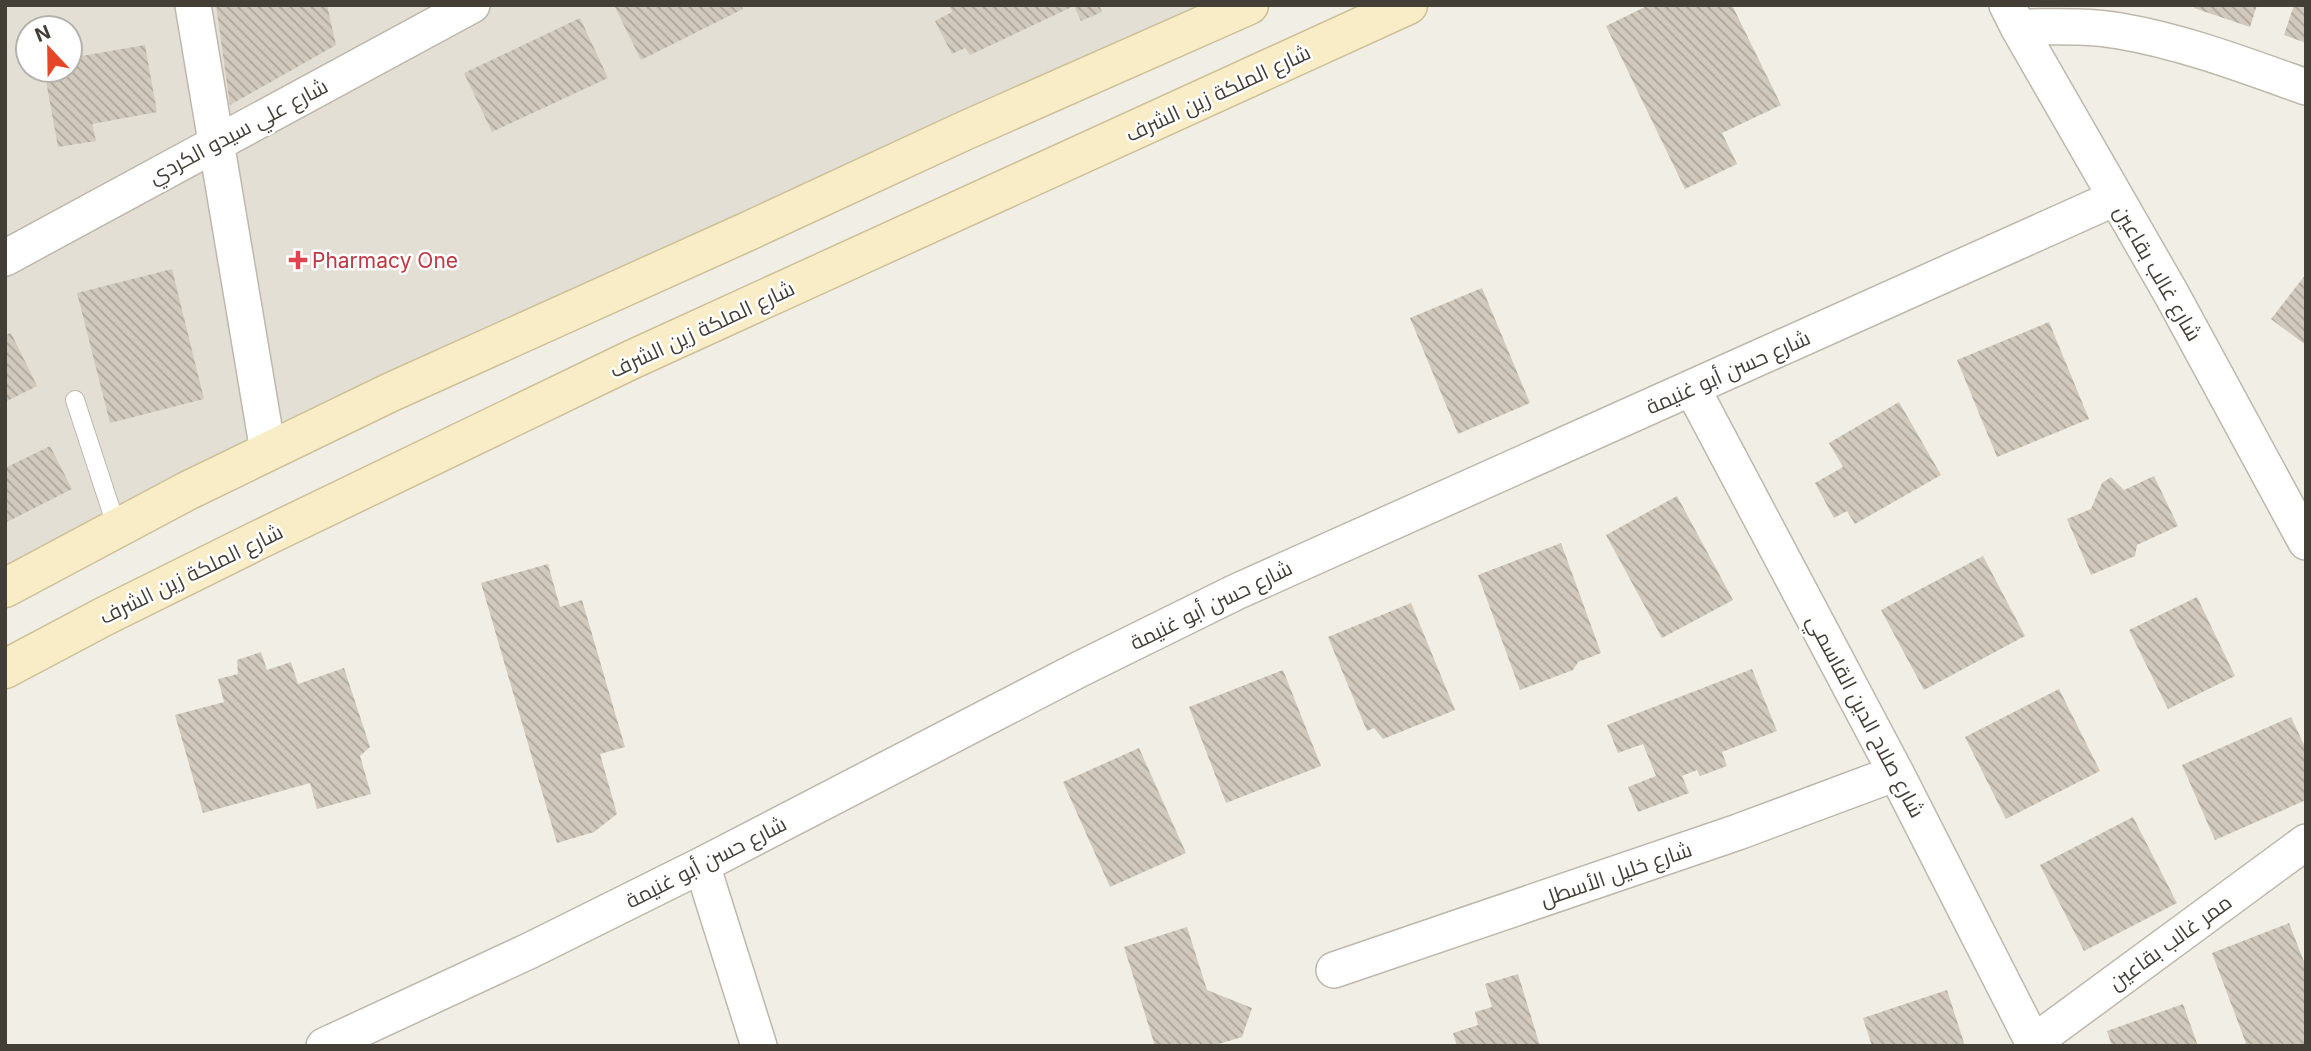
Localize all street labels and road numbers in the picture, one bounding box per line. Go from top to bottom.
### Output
street label: شارع الملكة زين الشرف [1122,39,1315,149]
street label: شارع علي سيدو الكردي [144,73,334,192]
street label: شارع غالب بقاعين [2107,201,2207,346]
street label: شارع الملكة زين الشرف [606,275,799,385]
street label: شارع حسن أبو غنيمة [1642,325,1815,421]
street label: شارع الملكة زين الشرف [95,519,288,631]
street label: شارع حسن أبو غنيمة [1126,555,1297,657]
street label: شارع صلاح الدين القاسمي [1798,610,1930,824]
street label: شارع حسن أبو غنيمة [622,811,791,915]
street label: شارع خليل الأسطل [1537,836,1696,913]
street label: ممر غالب بقاعين [2104,889,2237,996]

